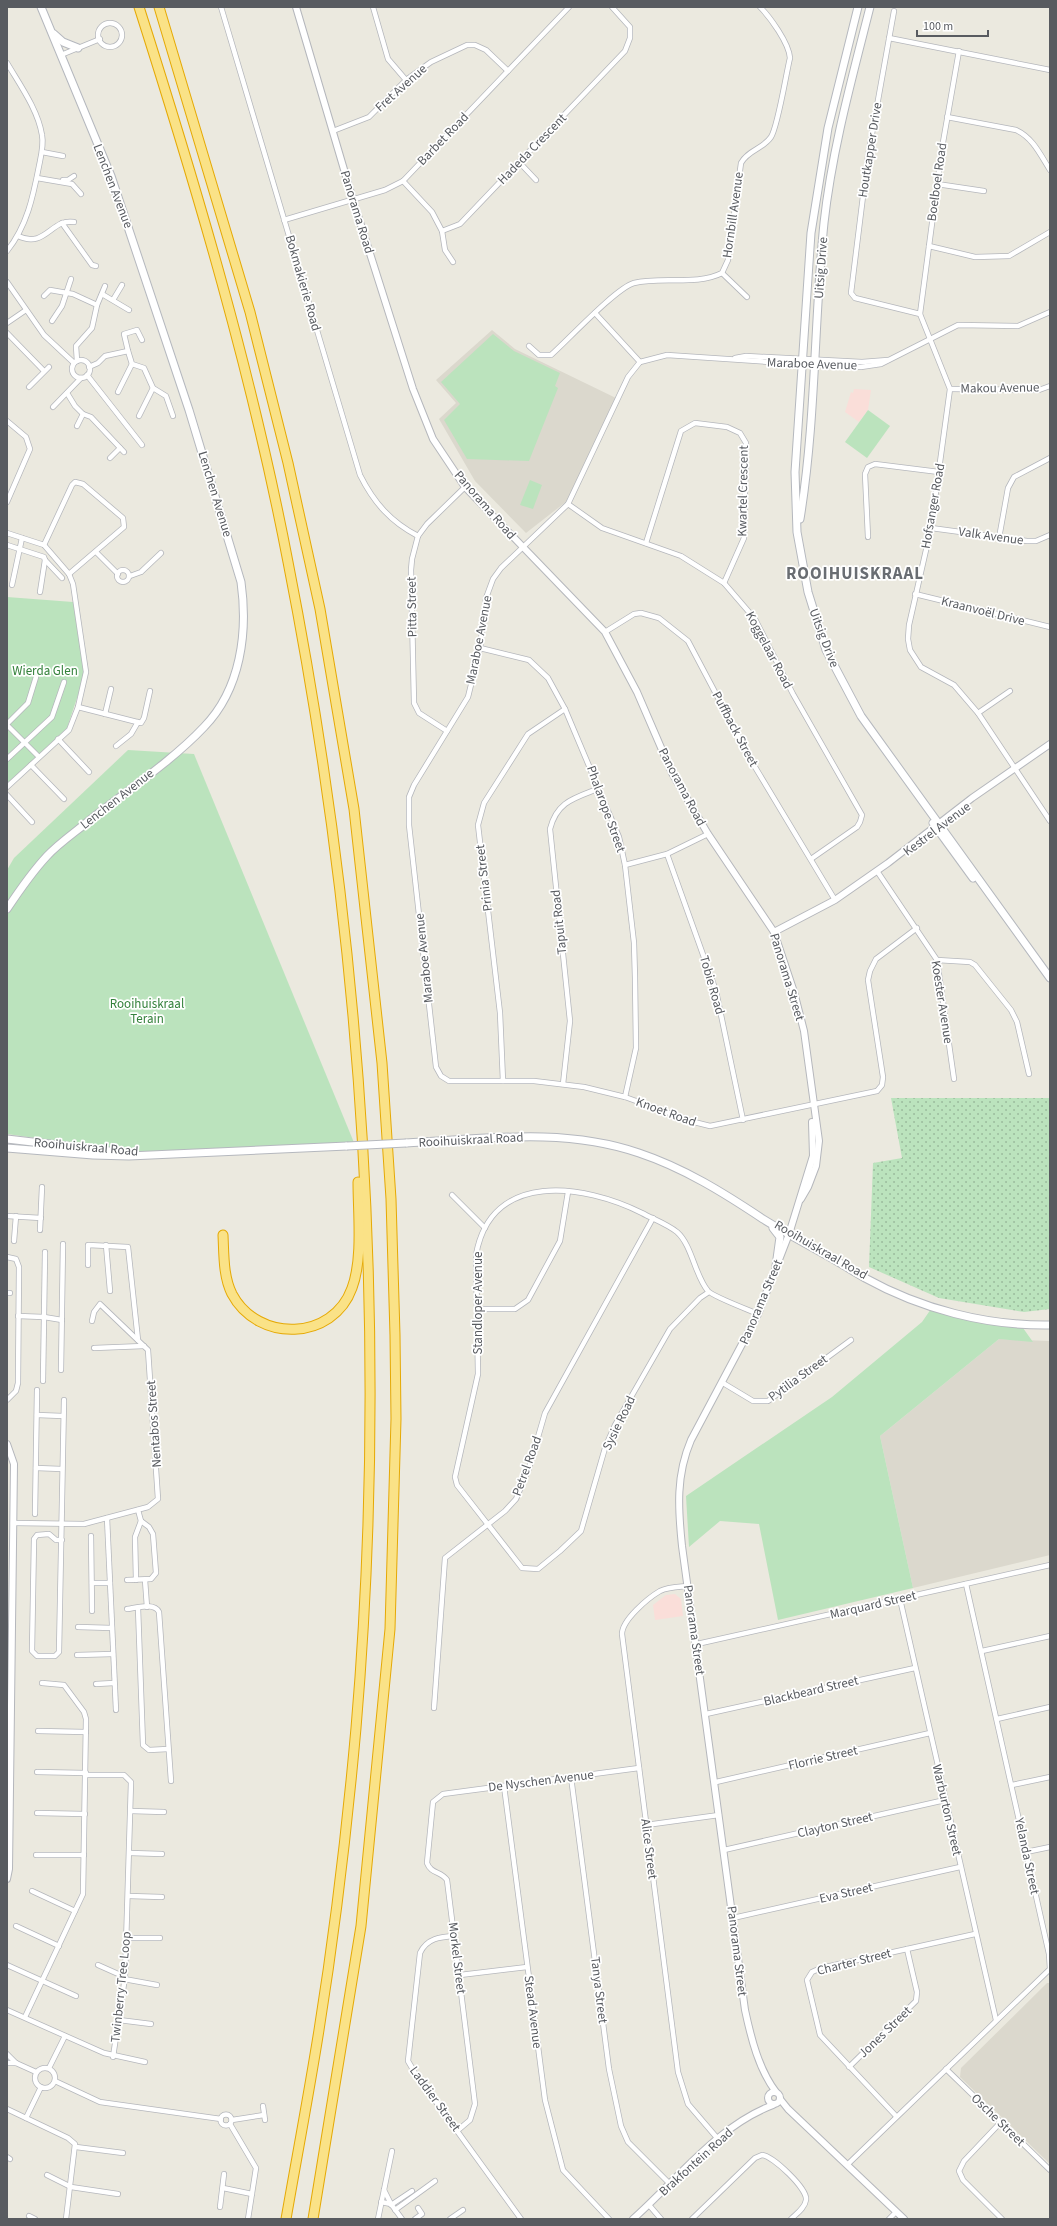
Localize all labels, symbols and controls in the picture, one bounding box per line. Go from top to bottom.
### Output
scale bar [917,12,988,38]
text: 100 m [923,18,953,35]
street label: Fret Avenue [371,60,431,116]
street label: Houtkapper Drive [854,101,886,199]
street label: Barbet Road [413,109,473,169]
street label: Hadeda Crescent [493,109,571,188]
street label: Lenchen Avenue [89,141,137,231]
street label: Boelboel Road [923,142,951,222]
street label: Panorama Road [336,168,378,256]
street label: Hornbill Avenue [718,171,748,259]
street label: Bokmakierie Road [281,233,325,333]
street label: Uitsig Drive [810,237,832,299]
street label: Maraboe Avenue [767,353,857,375]
street label: Makou Avenue [960,378,1040,398]
street label: Kwartel Crescent [733,445,753,537]
street label: Lenchen Avenue [193,449,237,539]
street label: Hofsanger Road [917,462,949,550]
street label: Panorama Road [450,467,520,543]
street label: Valk Avenue [957,523,1025,549]
district label: ROOIHUISKRAAL [786,562,924,586]
street label: Pitta Street [402,576,422,637]
street label: Kraanvoël Drive [939,592,1027,630]
street label: Maraboe Avenue [462,594,496,686]
street label: Uitsig Drive [805,606,843,670]
street label: Koggelaar Road [741,608,797,692]
park label: Wierda Glen [12,662,78,680]
street label: Puffback Street [708,688,763,770]
street label: Panorama Road [654,745,710,829]
street label: Phalarope Street [582,763,630,855]
street label: Lenchen Avenue [76,765,158,833]
street label: Kestrel Avenue [900,798,974,860]
street label: Prinia Street [471,843,497,912]
street label: Tapuit Road [547,889,571,955]
street label: Maraboe Avenue [410,912,438,1004]
street label: Panorama Street [765,931,809,1024]
street label: Tobie Road [695,953,729,1017]
street label: Koester Avenue [927,959,957,1045]
park label: Rooihuiskraal Terain [110,995,184,1028]
street label: Knoet Road [633,1093,699,1131]
street label: Rooihuiskraal Road [418,1128,524,1152]
street label: Rooihuiskraal Road [33,1133,139,1161]
street label: Rooihuiskraal Road [771,1216,871,1284]
street label: Standloper Avenue [469,1252,487,1354]
street label: Panorama Street [735,1256,787,1347]
street label: Pytilia Street [765,1350,832,1406]
street label: Nentabos Street [142,1379,166,1468]
street label: Sysie Road [598,1393,640,1453]
street label: Petrel Road [508,1434,546,1498]
street label: Panorama Street [679,1584,709,1677]
street label: Marquard Street [828,1586,918,1624]
street label: Blackbeard Street [762,1671,861,1711]
street label: Florrie Street [787,1741,860,1775]
street label: Warburton Street [928,1762,966,1858]
street label: De Nyschen Avenue [487,1766,595,1796]
street label: Clayton Street [796,1807,875,1842]
street label: Yelanda Street [1010,1815,1044,1897]
street label: Alice Street [636,1818,662,1881]
street label: Eva Street [818,1878,875,1908]
street label: Panorama Street [723,1905,752,1998]
street label: Morkel Street [444,1921,470,1995]
street label: Twinberry Tree Loop [106,1931,136,2043]
street label: Charter Street [815,1944,894,1980]
street label: Tanya Street [586,1956,612,2025]
street label: Stead Avenue [520,1974,546,2050]
street label: Jones Street [854,2002,916,2062]
street label: Laddier Street [405,2063,465,2136]
street label: Osche Street [967,2090,1029,2151]
street label: Brakfontein Road [655,2124,737,2200]

